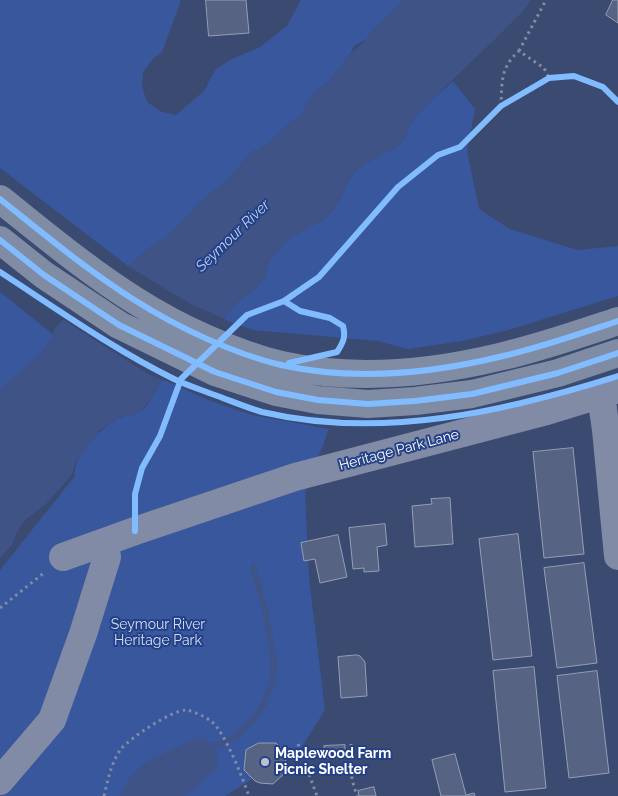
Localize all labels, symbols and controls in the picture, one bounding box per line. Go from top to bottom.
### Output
water label: Seymour River [192,196,274,276]
street label: Heritage Park Lane [337,426,461,474]
park label: Seymour River Heritage Park [111,617,205,650]
place label: Maplewood Farm Picnic Shelter [275,746,391,779]
marker: Maplewood Farm Picnic Shelter [259,756,271,768]

